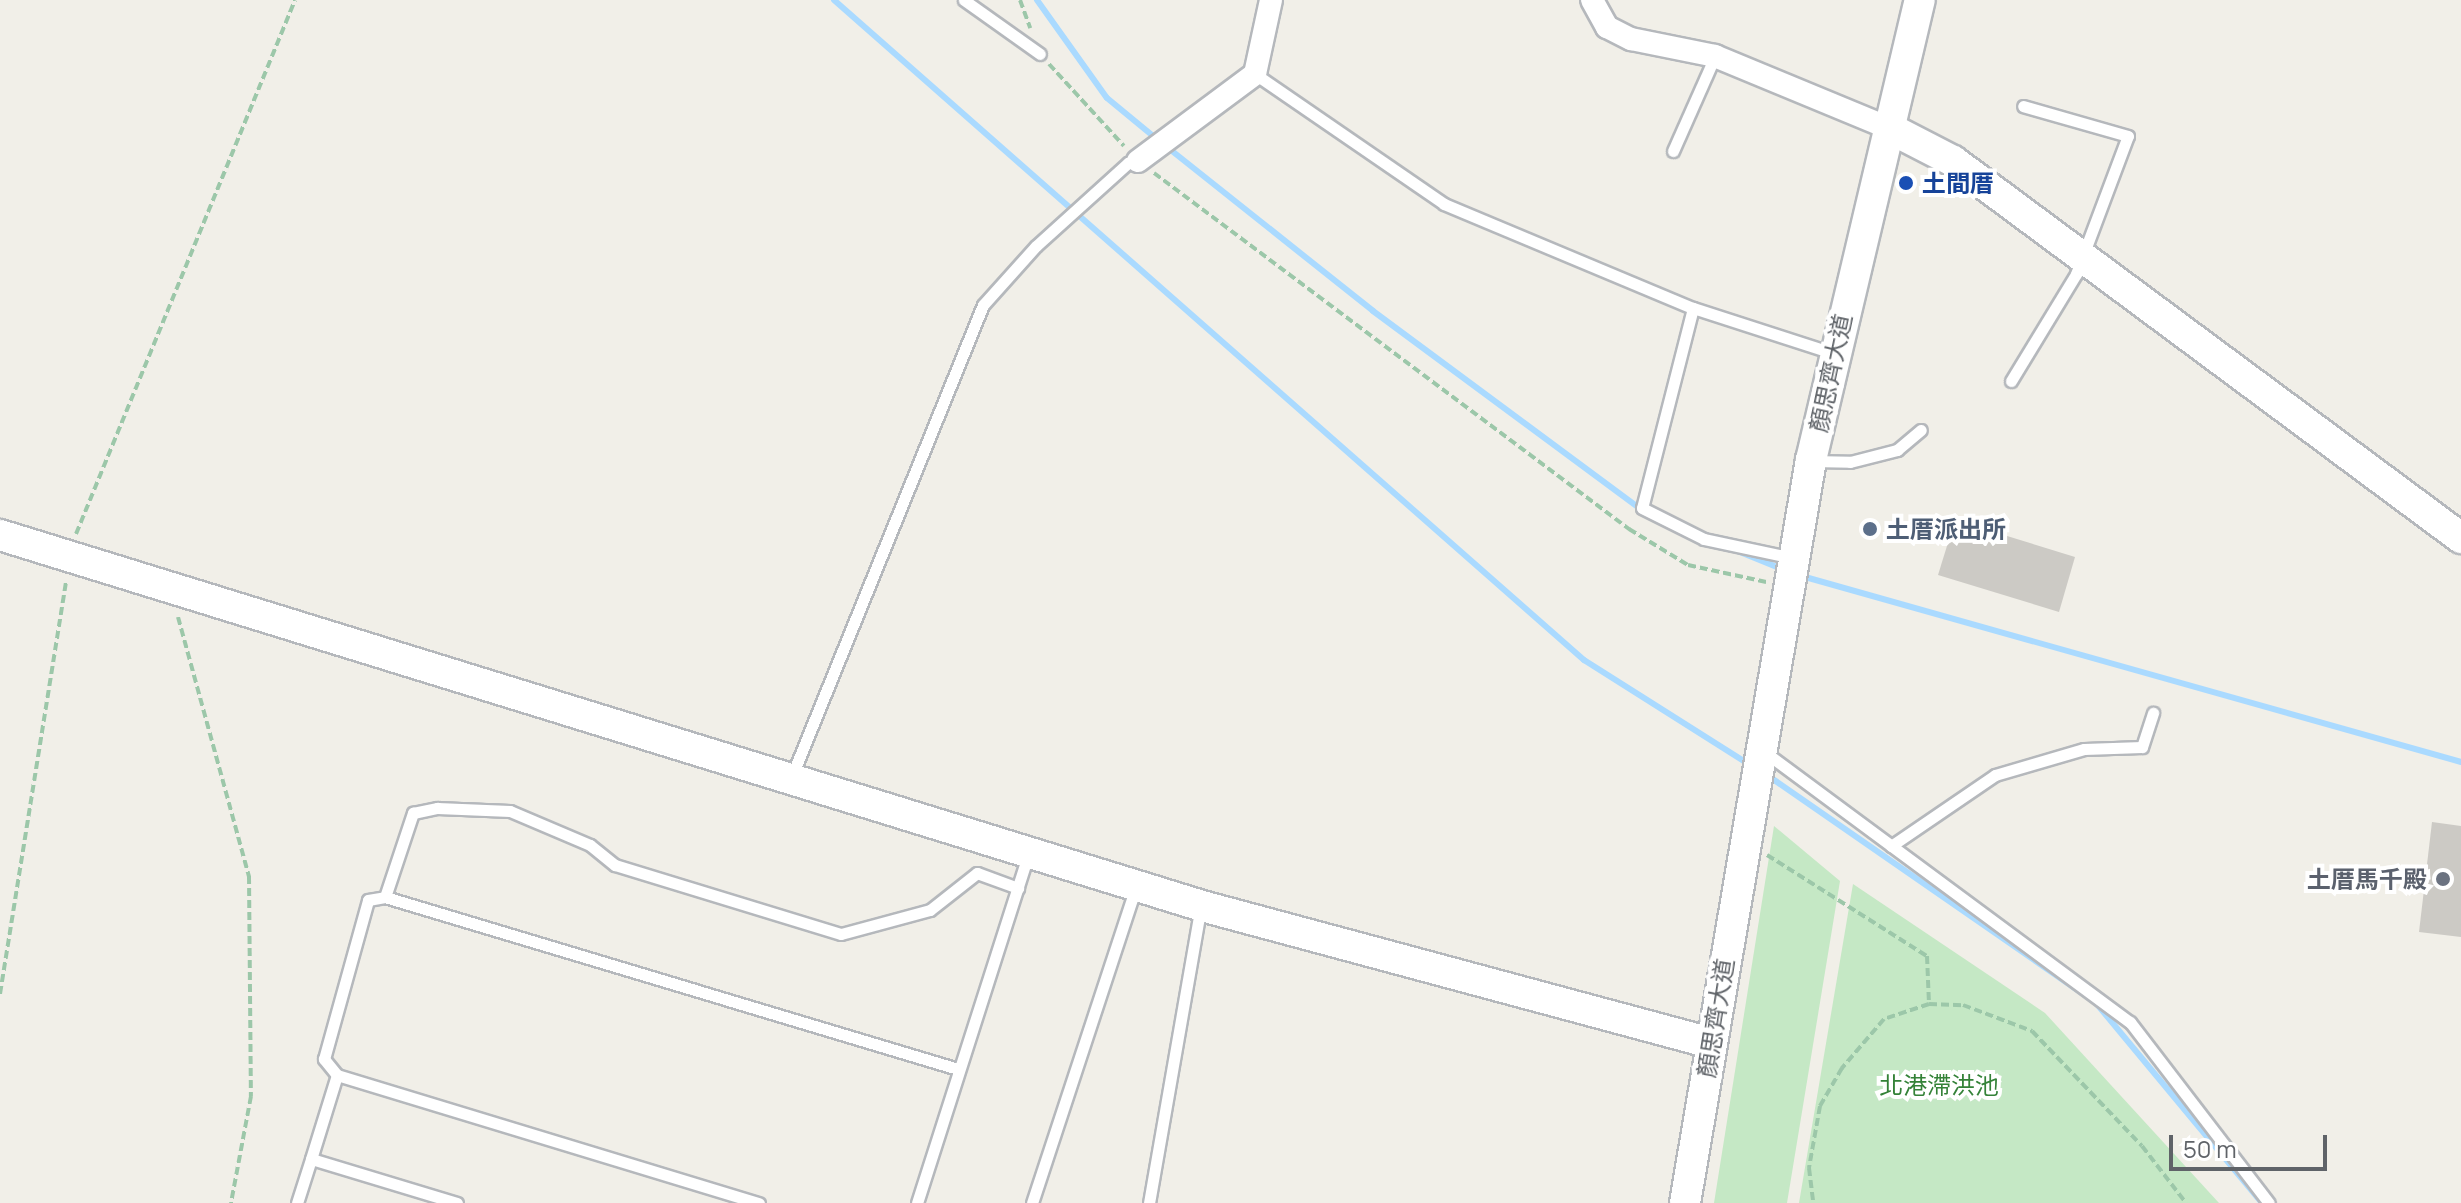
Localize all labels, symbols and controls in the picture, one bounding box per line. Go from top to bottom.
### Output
place label: 土間厝 [1922,169,1994,197]
marker: 土間厝 [1897,174,1915,192]
street label: 顏思齊大道 [1803,311,1857,435]
place label: 土厝派出所 [1886,515,2006,543]
marker: 土厝派出所 [1861,520,1879,538]
place label: 土厝馬千殿 [2307,865,2427,893]
marker: 土厝馬千殿 [2434,870,2452,888]
street label: 顏思齊大道 [1691,956,1739,1080]
park label: 北港滯洪池 [1879,1071,1999,1099]
scale bar [2173,1119,2331,1169]
text: 50 m [2183,1132,2237,1165]

